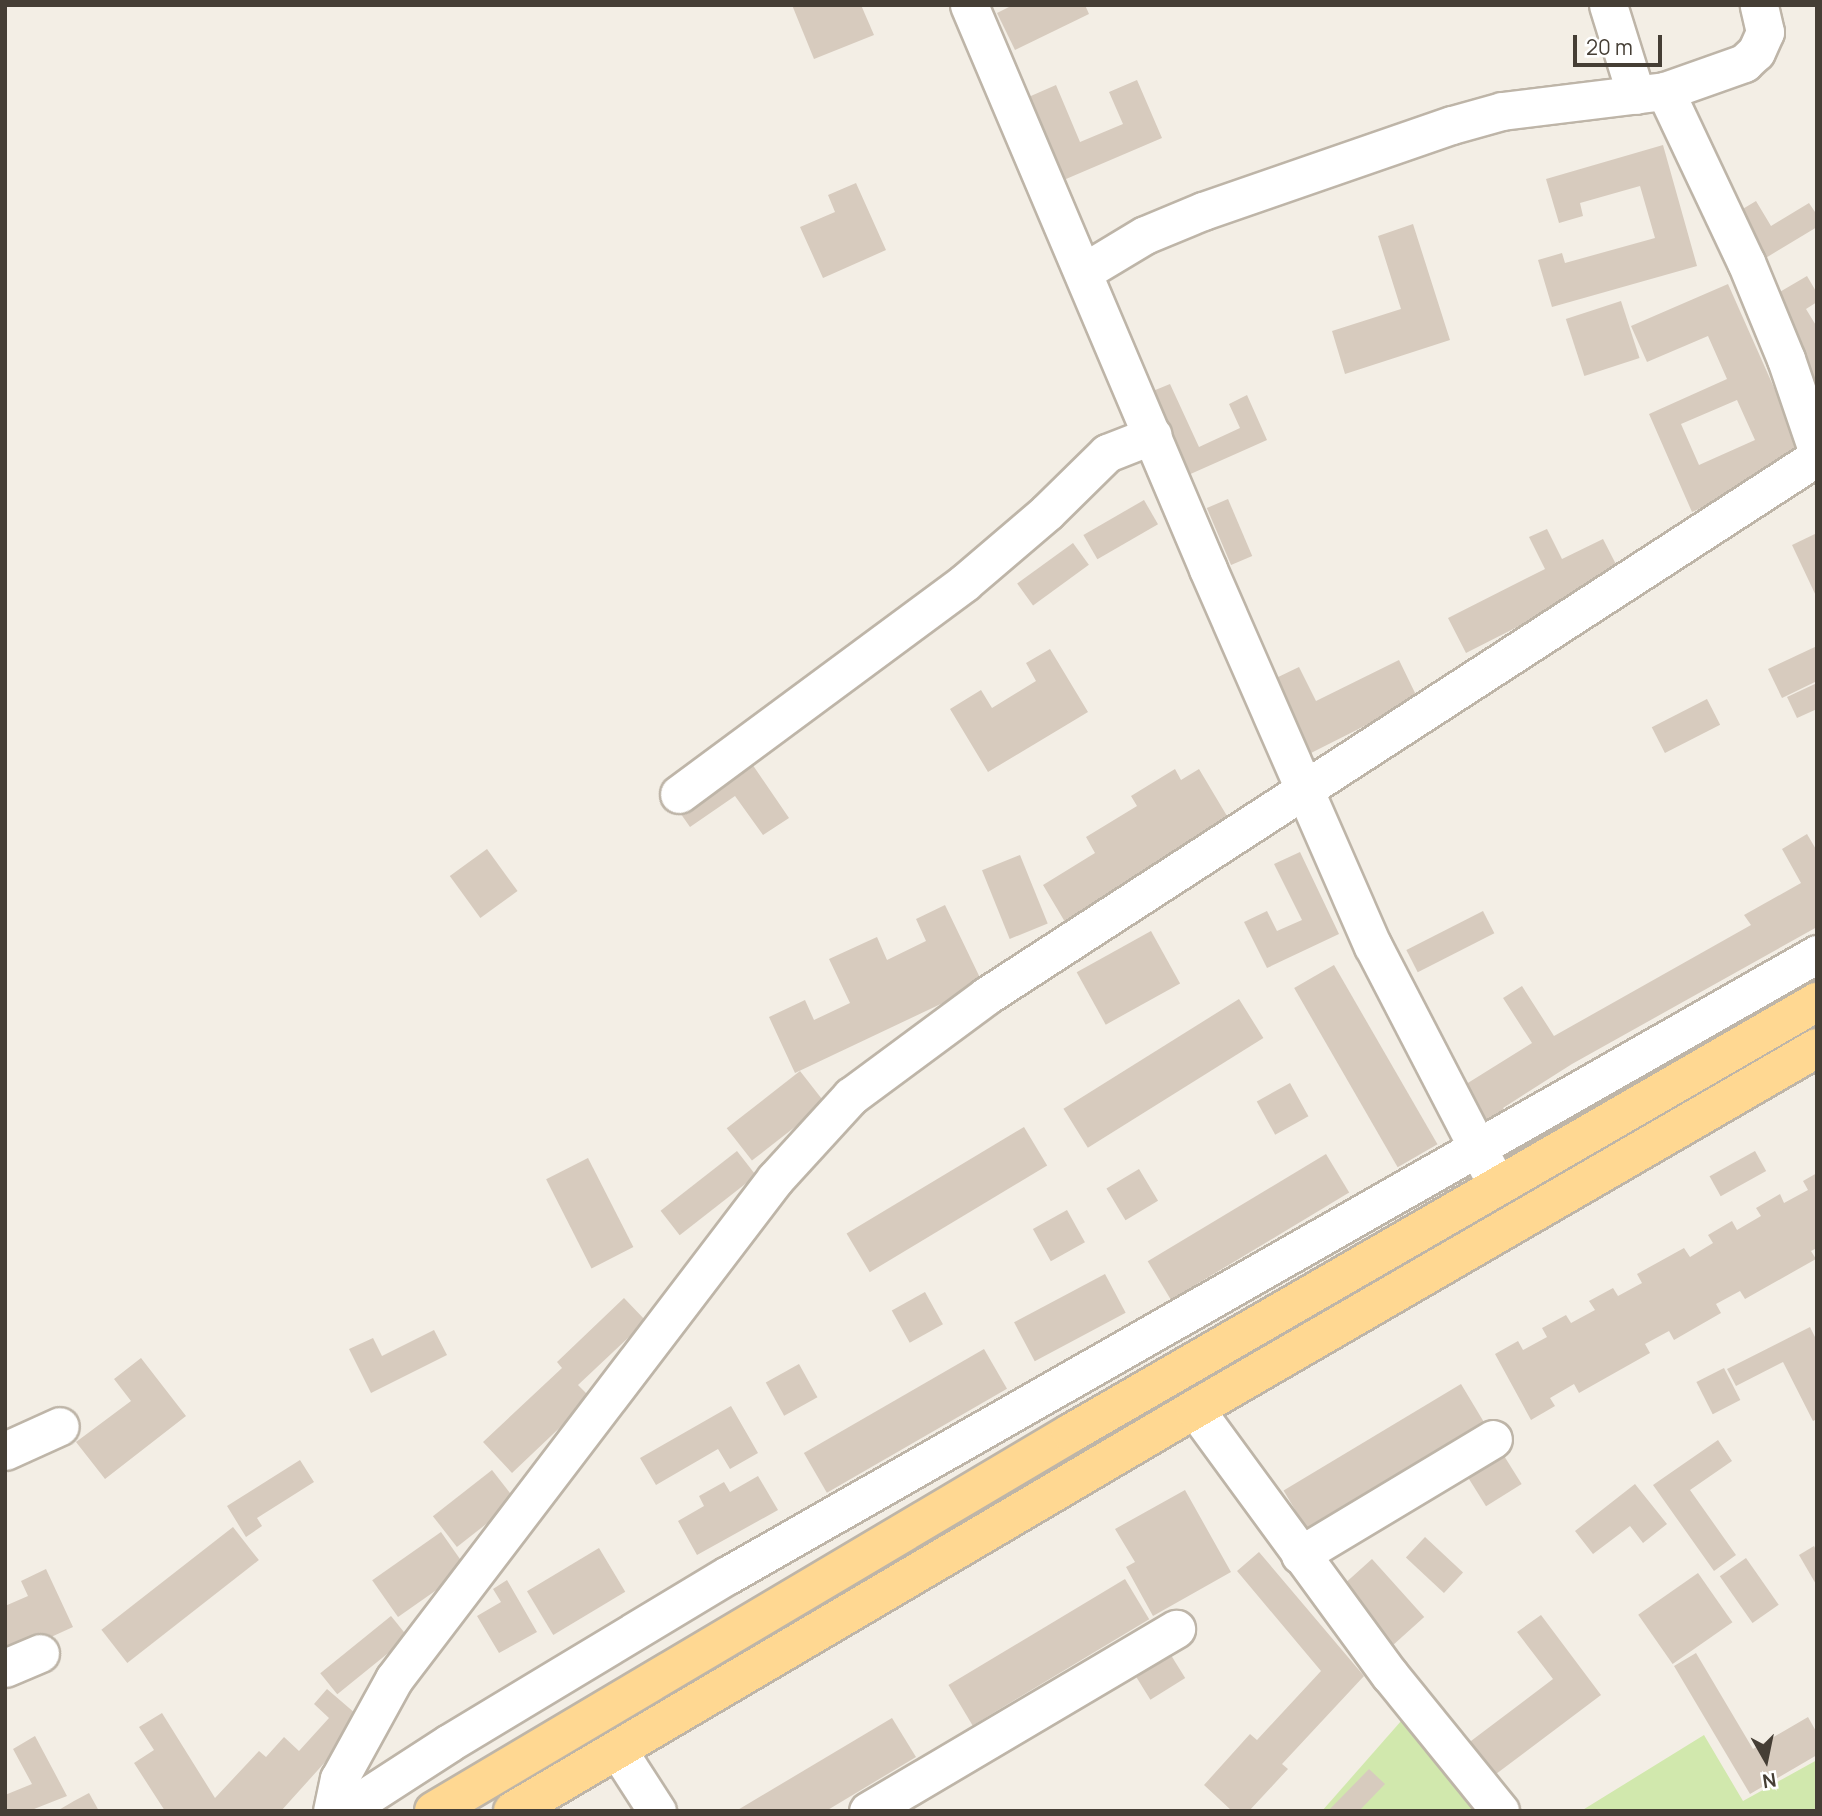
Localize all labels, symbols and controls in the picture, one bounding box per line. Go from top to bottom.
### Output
scale bar [1577,21,1666,65]
text: 20 m [1586,33,1633,61]
north arrow [1731,1725,1801,1795]
text: N [1761,1767,1778,1795]

